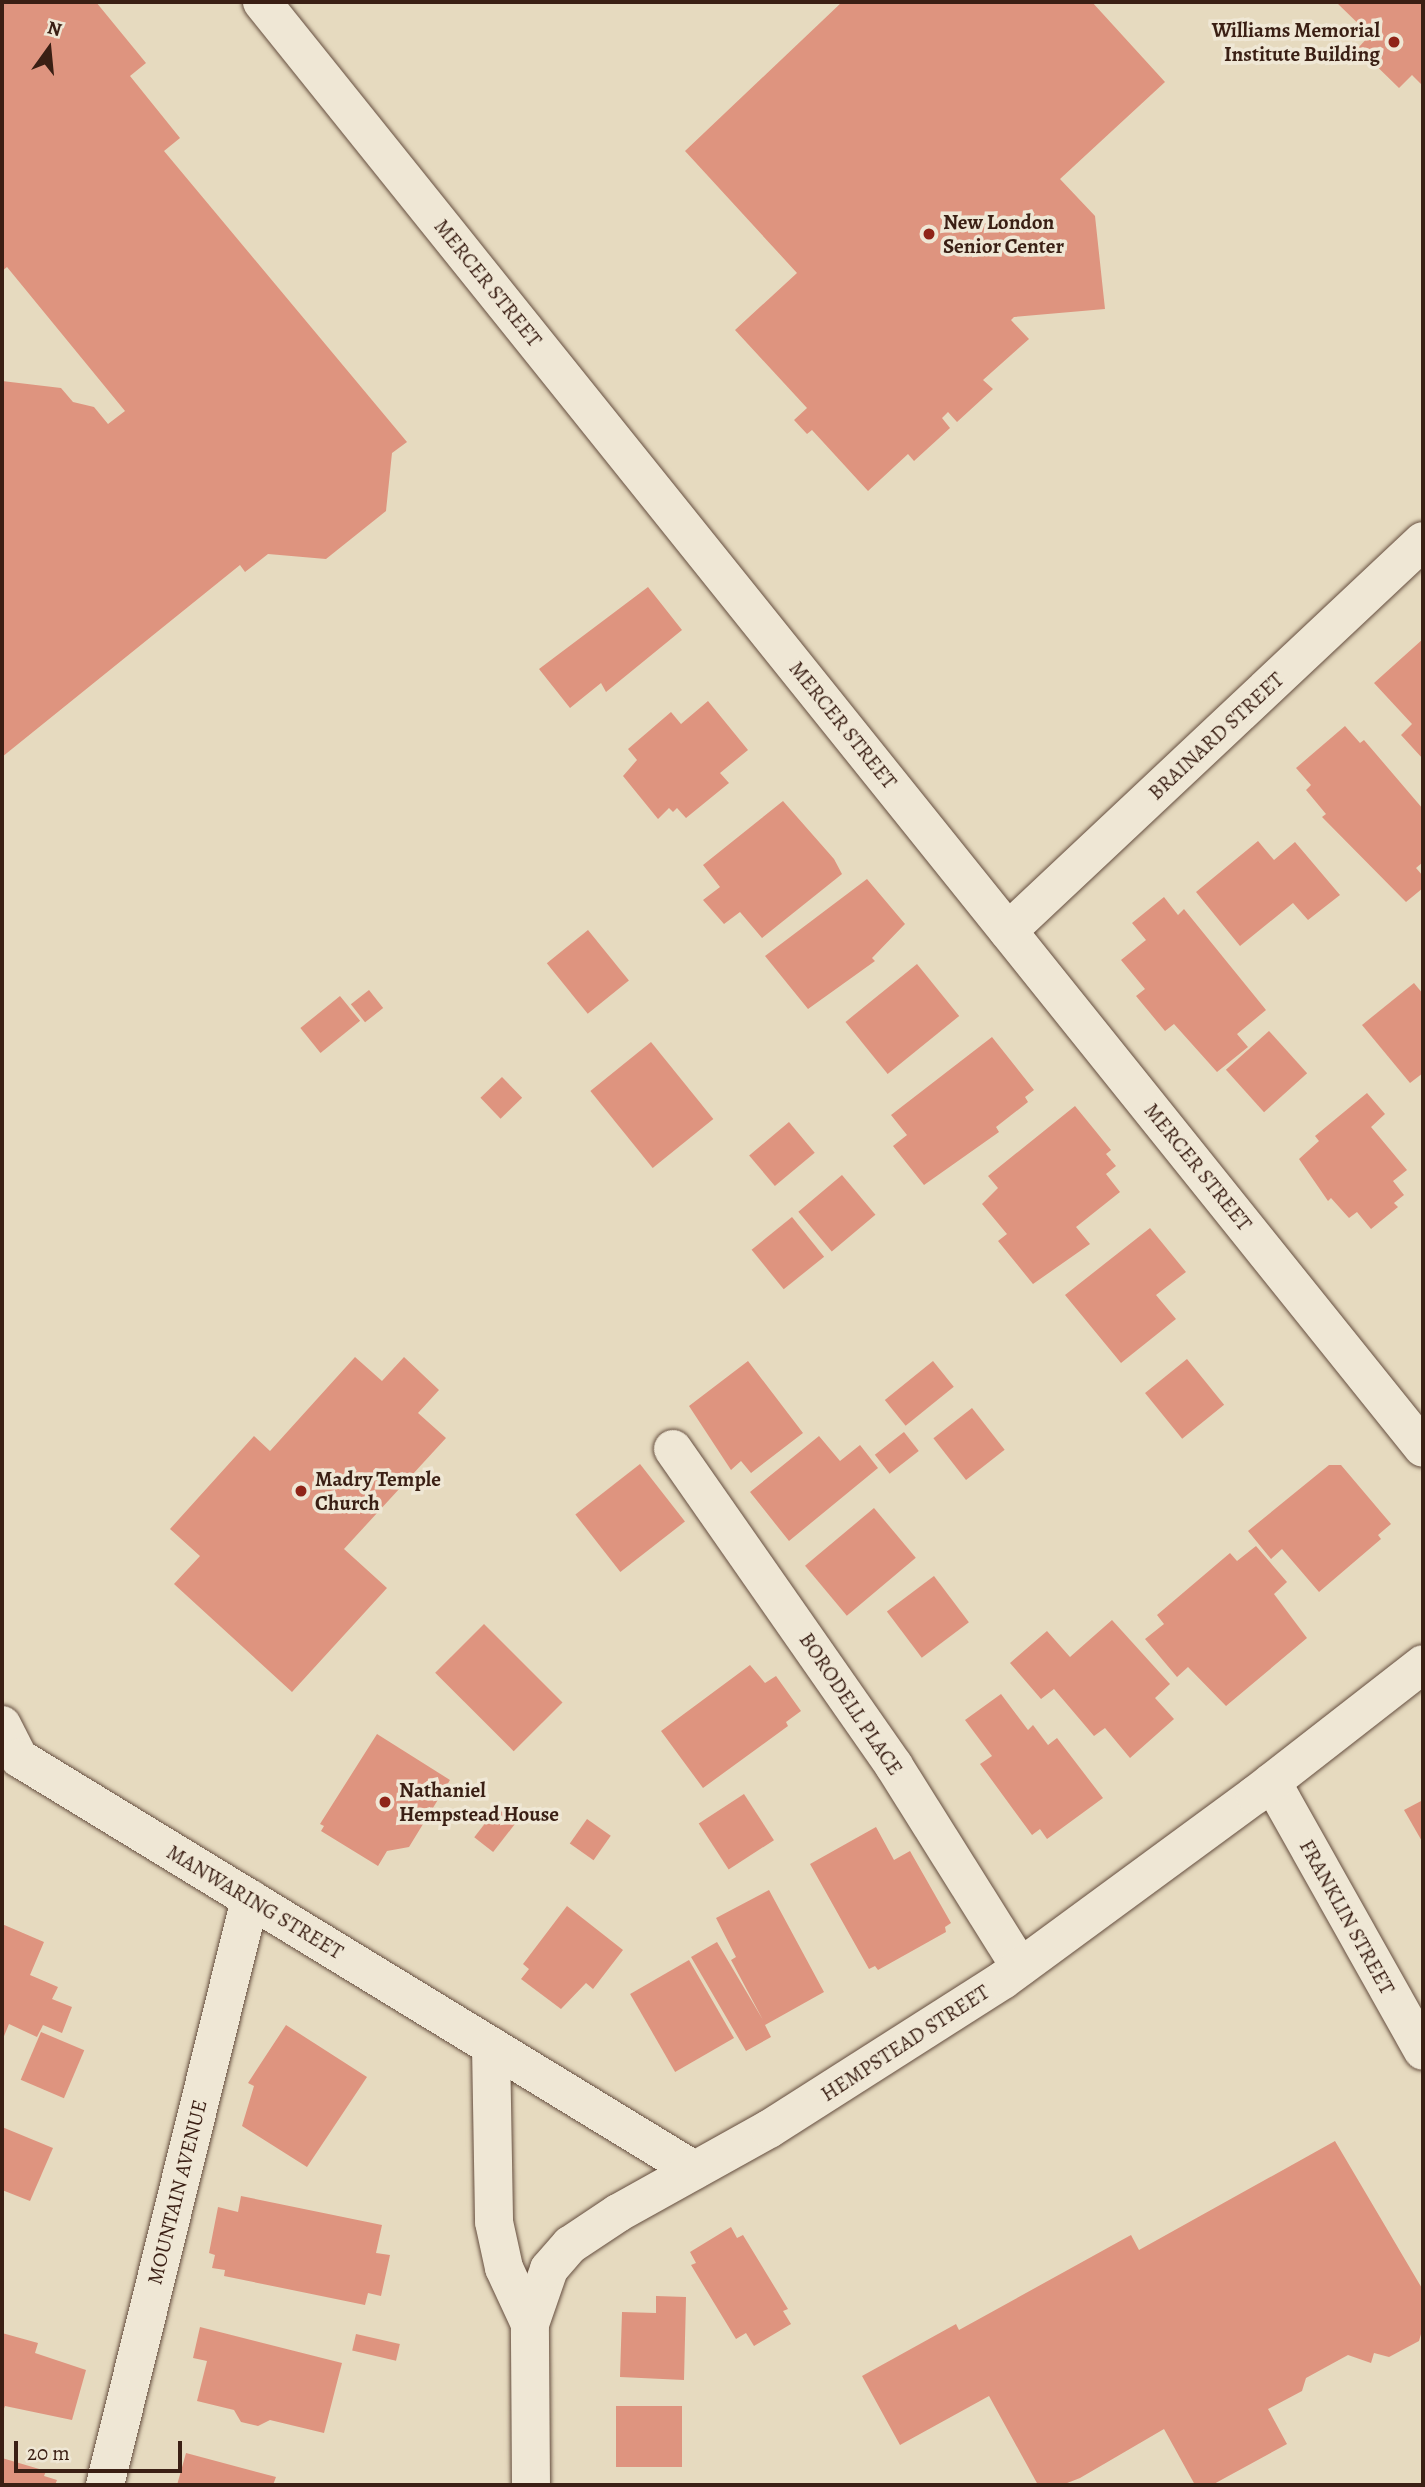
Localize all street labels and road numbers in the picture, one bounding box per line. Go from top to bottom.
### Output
street label: MERCER STREET [429,214,547,352]
street label: MERCER STREET [784,656,902,794]
street label: BRAINARD STREET [1143,667,1289,805]
street label: MERCER STREET [1139,1098,1257,1236]
street label: BORODELL PLACE [794,1628,908,1780]
street label: FRANKLIN STREET [1294,1835,1400,1999]
street label: MANWARING STREET [162,1839,348,1965]
street label: HEMPSTEAD STREET [816,1979,994,2107]
street label: MOUNTAIN AVENUE [142,2097,212,2287]

